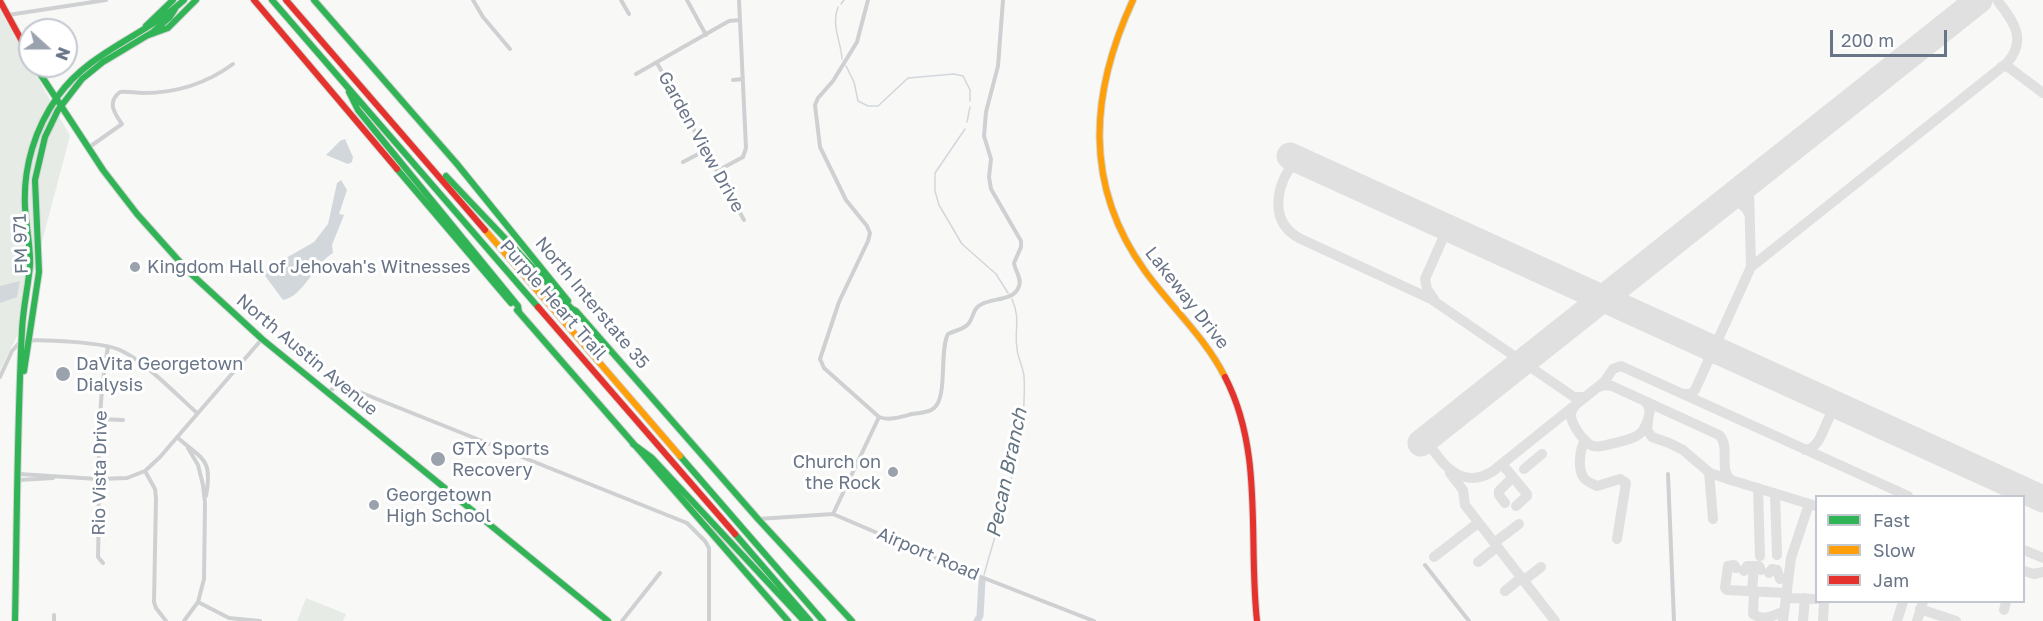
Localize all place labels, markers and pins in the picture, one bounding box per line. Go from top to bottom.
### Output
place label: Kingdom Hall of Jehovah's Witnesses [147,256,471,278]
marker: Kingdom Hall of Jehovah's Witnesses [128,260,142,274]
place label: DaVita Georgetown Dialysis [76,353,243,395]
marker: DaVita Georgetown Dialysis [54,365,72,383]
place label: GTX Sports Recovery [452,438,549,480]
marker: GTX Sports Recovery [429,450,447,468]
place label: Church on the Rock [793,451,881,494]
marker: Church on the Rock [886,465,900,479]
place label: Georgetown High School [386,484,492,526]
marker: Georgetown High School [367,498,381,512]

